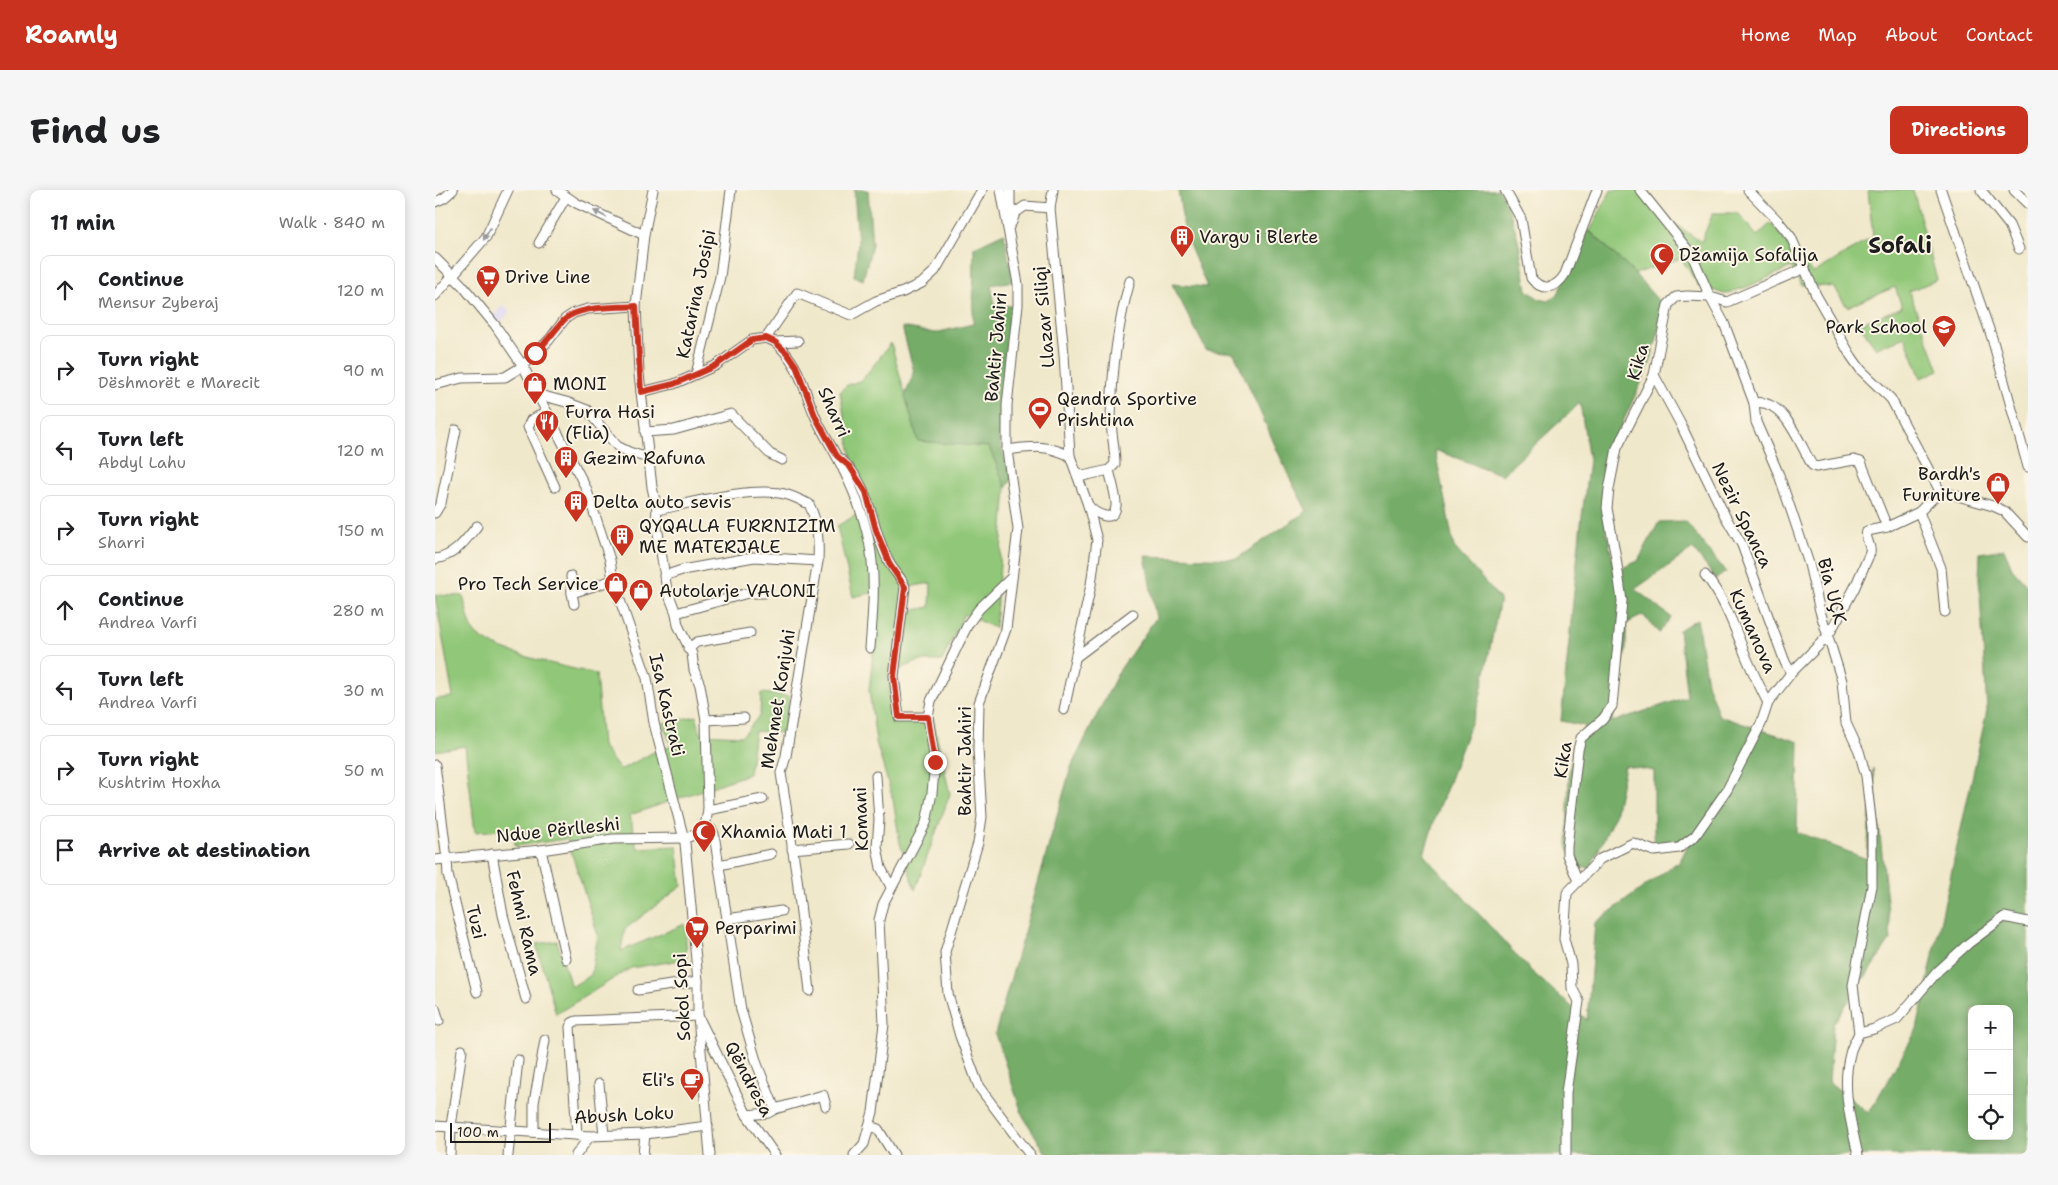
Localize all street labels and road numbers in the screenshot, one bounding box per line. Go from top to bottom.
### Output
street label: Katarina Josipi [671,227,721,361]
street label: Llazar Siliqi [1028,265,1060,369]
street label: Bahtir Jahiri [979,291,1013,403]
street label: Kika [1621,341,1655,383]
street label: Sharri [812,383,856,441]
street label: Nezir Spanca [1706,458,1778,572]
street label: Bia UÇK [1812,555,1852,627]
street label: Kumanova [1724,585,1782,677]
street label: Mehmet Konjuhi [755,627,801,771]
street label: Isa Kastrati [644,651,690,759]
street label: Bahtir Jahiri [953,706,977,816]
street label: Kika [1548,740,1578,780]
street label: Komani [848,786,874,852]
street label: Ndue Përlleshi [495,812,621,848]
street label: Fehmi Rama [500,868,548,978]
street label: Tuzi [460,902,492,942]
street label: Sokol Sopi [668,952,696,1042]
street label: Qëndresa [719,1037,779,1121]
street label: Abush Loku [573,1100,675,1130]

